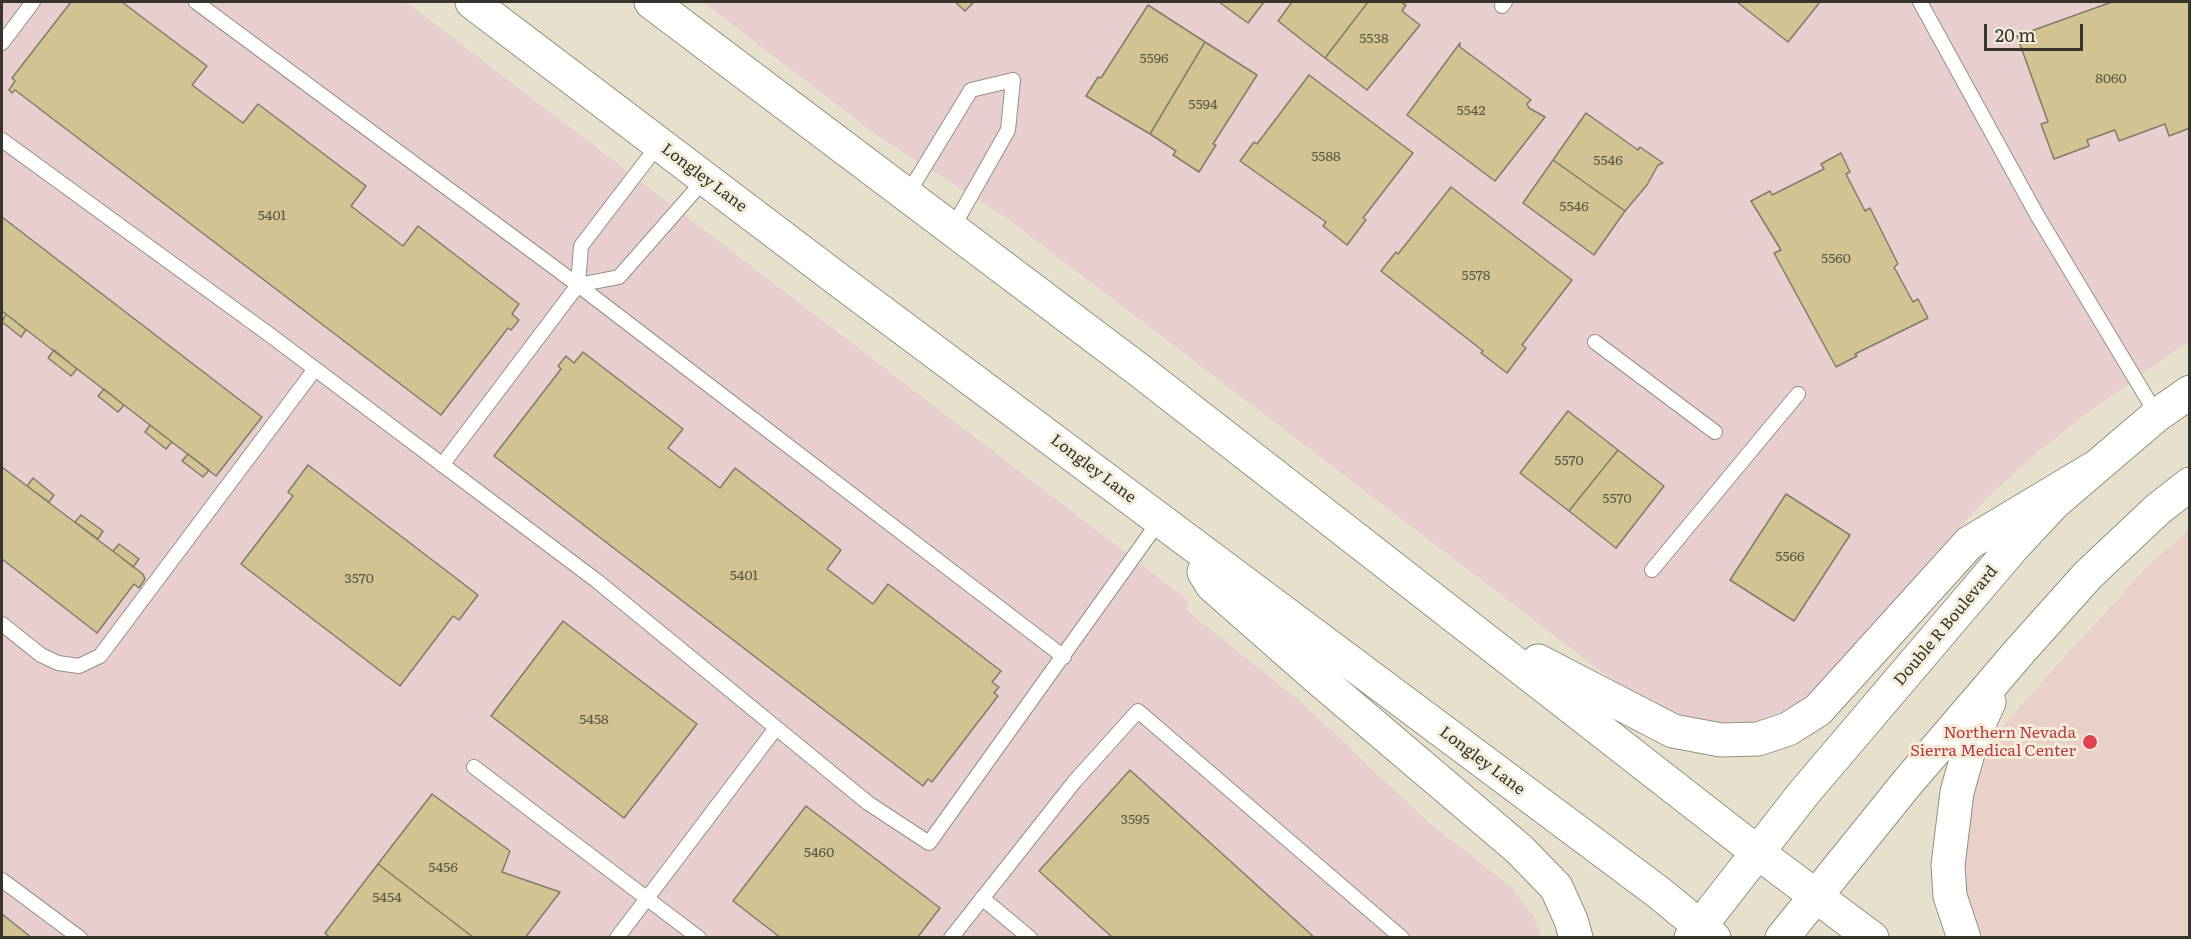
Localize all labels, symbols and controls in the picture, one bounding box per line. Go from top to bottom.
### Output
scale bar [1987,12,2086,50]
text: 20 m [1995,21,2036,48]
house number: 5538 [1359,31,1389,47]
house number: 5596 [1139,51,1169,67]
house number: 8060 [2095,71,2127,87]
house number: 5594 [1188,97,1218,113]
house number: 5542 [1456,103,1486,119]
street label: Longley Lane [658,140,750,216]
house number: 5588 [1311,149,1341,165]
house number: 5546 [1593,153,1623,169]
house number: 5546 [1559,199,1589,215]
house number: 5401 [258,208,286,224]
house number: 5560 [1821,251,1851,267]
house number: 5578 [1462,268,1490,284]
street label: Longley Lane [1047,431,1139,507]
house number: 5570 [1554,453,1584,469]
house number: 5570 [1602,491,1632,507]
house number: 5566 [1775,549,1805,565]
street label: Double R Boulevard [1890,562,2002,690]
house number: 5401 [730,568,758,584]
house number: 3570 [344,571,374,587]
house number: 5458 [579,712,609,728]
street label: Longley Lane [1436,723,1528,799]
place label: Northern Nevada Sierra Medical Center [1910,723,2076,761]
marker: Northern Nevada Sierra Medical Center [2081,733,2099,751]
house number: 3595 [1120,812,1150,828]
house number: 5460 [804,845,834,861]
house number: 5456 [428,860,458,876]
house number: 5454 [372,890,402,906]

